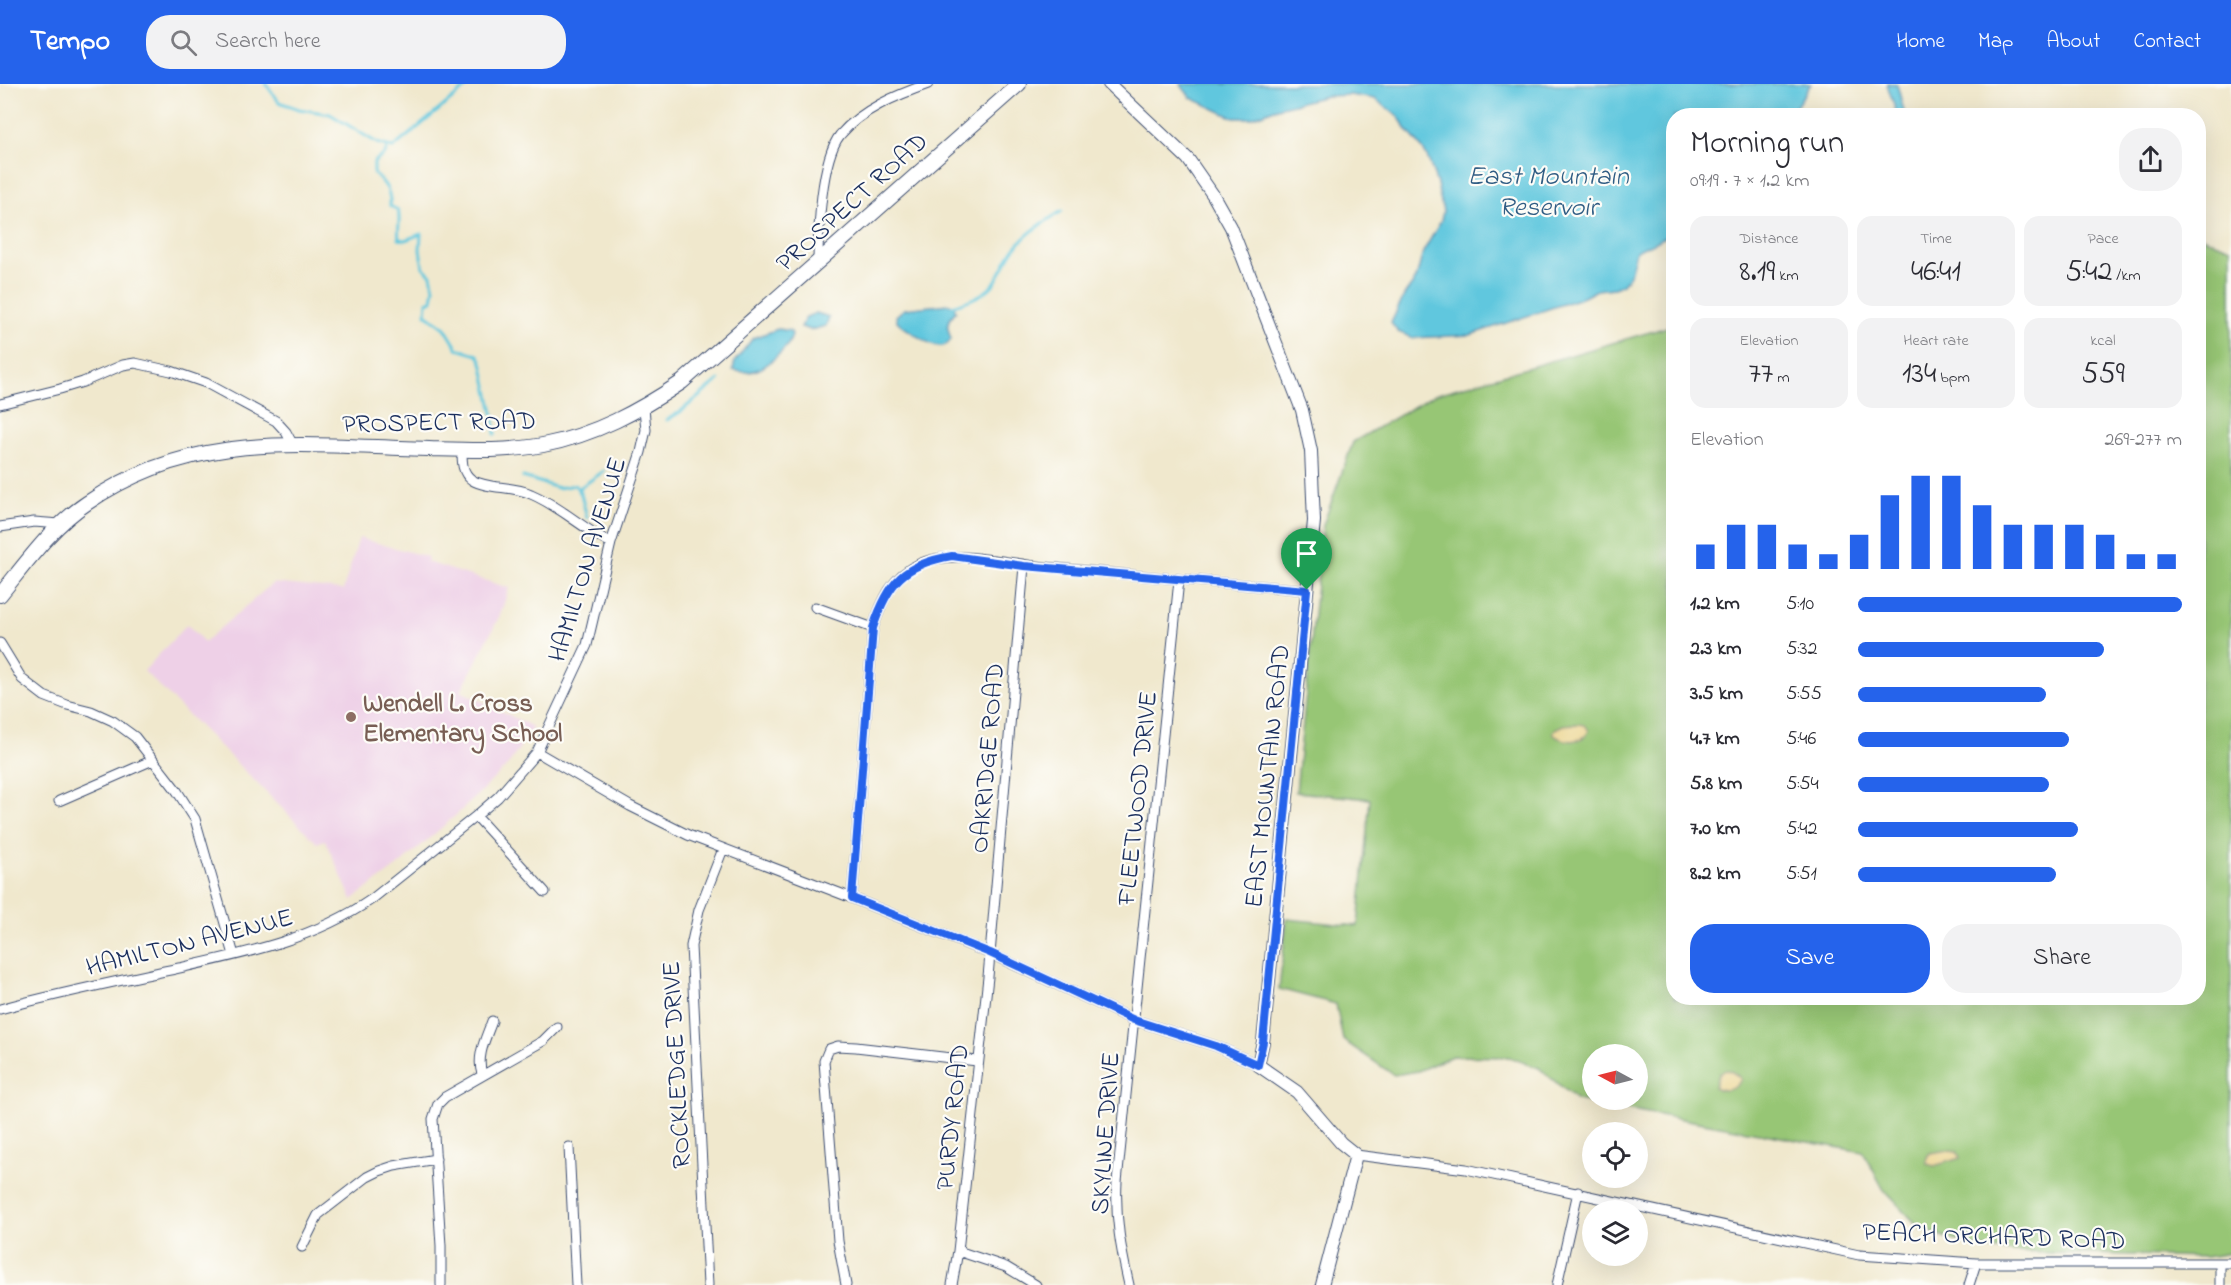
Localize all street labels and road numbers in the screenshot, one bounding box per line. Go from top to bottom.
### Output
street label: PROSPECT ROAD [768,124,938,282]
street label: PROSPECT ROAD [342,403,536,445]
street label: HAMILTON AVENUE [540,453,638,667]
street label: EAST MOUNTAIN ROAD [1236,643,1302,910]
street label: OAKRIDGE ROAD [962,662,1016,855]
street label: FLEETWOOD DRIVE [1109,689,1169,908]
street label: HAMILTON AVENUE [82,900,297,988]
street label: ROCKLEDGE DRIVE [654,960,702,1170]
street label: PURDY ROAD [927,1042,981,1192]
street label: SKYLINE DRIVE [1082,1051,1132,1216]
street label: PEACH ORCHARD ROAD [1862,1214,2126,1262]

